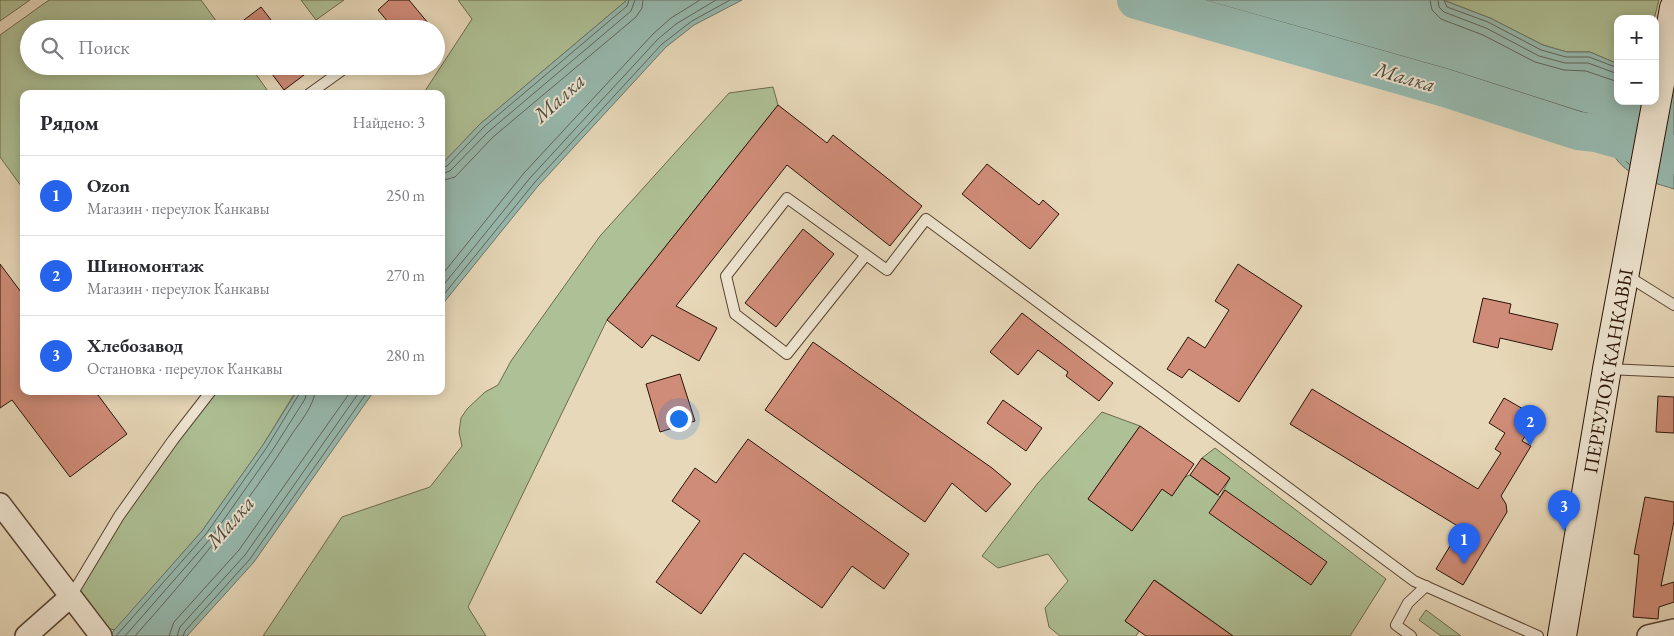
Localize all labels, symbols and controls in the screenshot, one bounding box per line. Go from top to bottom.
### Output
map controls [1614,15,1659,105]
button: + [1614,15,1659,60]
search box [20,20,445,75]
icon: search [38,34,66,62]
text: Поиск [78,35,130,60]
water label: Малка [1370,55,1438,98]
button: − [1614,60,1659,105]
water label: Малка [525,67,591,130]
text: Рядом [40,109,99,136]
text: Найдено: 3 [353,112,425,133]
text: Ozon [87,173,130,198]
text: 1 [52,185,60,206]
text: 250 m [386,185,425,206]
text: Магазин · переулок Канкавы [87,198,269,219]
text: Шиномонтаж [87,253,204,278]
text: 2 [52,265,60,286]
text: 270 m [386,265,425,286]
street label: ПЕРЕУЛОК КАНКАВЫ [1577,266,1639,476]
text: Магазин · переулок Канкавы [87,278,269,299]
text: Хлебозавод [87,333,183,358]
text: 3 [52,345,60,366]
text: 280 m [386,345,425,366]
text: Остановка · переулок Канкавы [87,358,283,379]
pin: 2 [1514,405,1546,446]
your location [666,406,692,432]
water label: Малка [198,490,260,555]
pin: 3 [1548,490,1580,531]
pin: 1 [1448,523,1480,564]

